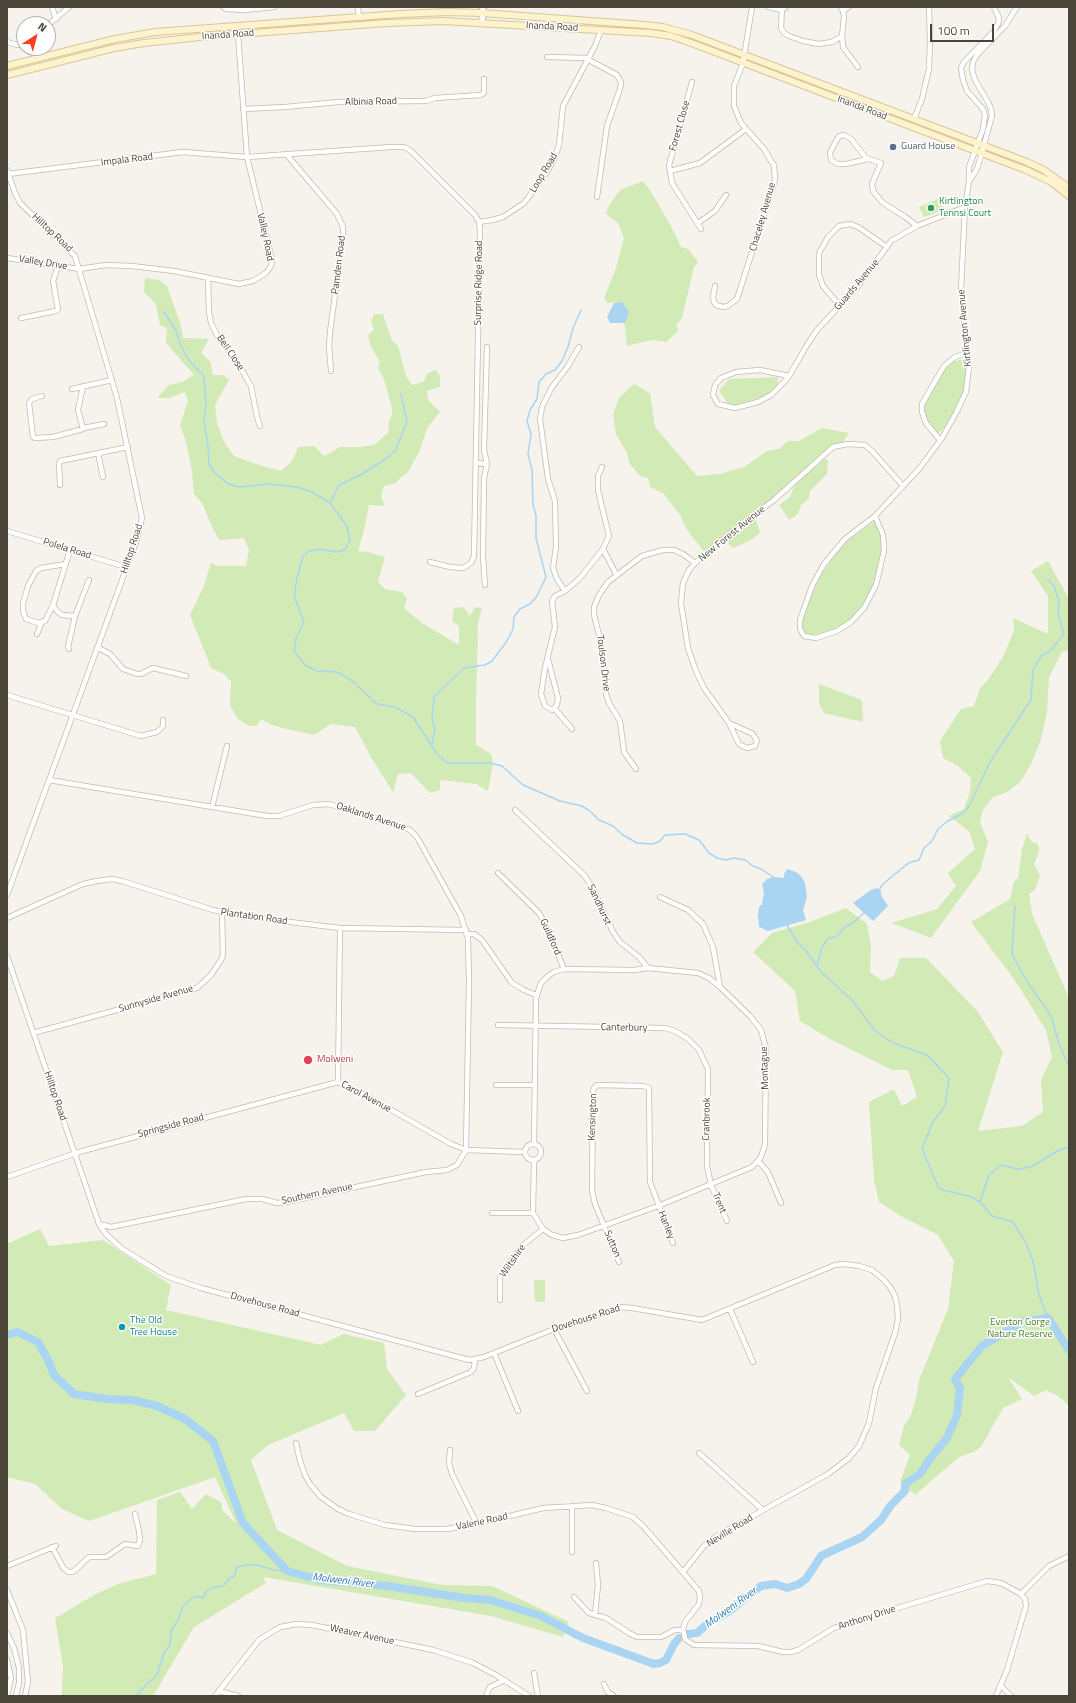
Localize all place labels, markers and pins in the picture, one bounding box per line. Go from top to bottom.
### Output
place label: Guard House [901,141,955,153]
marker: Guard House [888,142,898,152]
place label: Kirtlington Tennsi Court [939,196,991,220]
marker: Kirtlington Tennsi Court [926,203,936,213]
marker: Molweni [302,1054,314,1066]
place label: Molweni [317,1054,353,1066]
place label: The Old Tree House [130,1315,177,1338]
marker: The Old Tree House [117,1322,127,1332]

